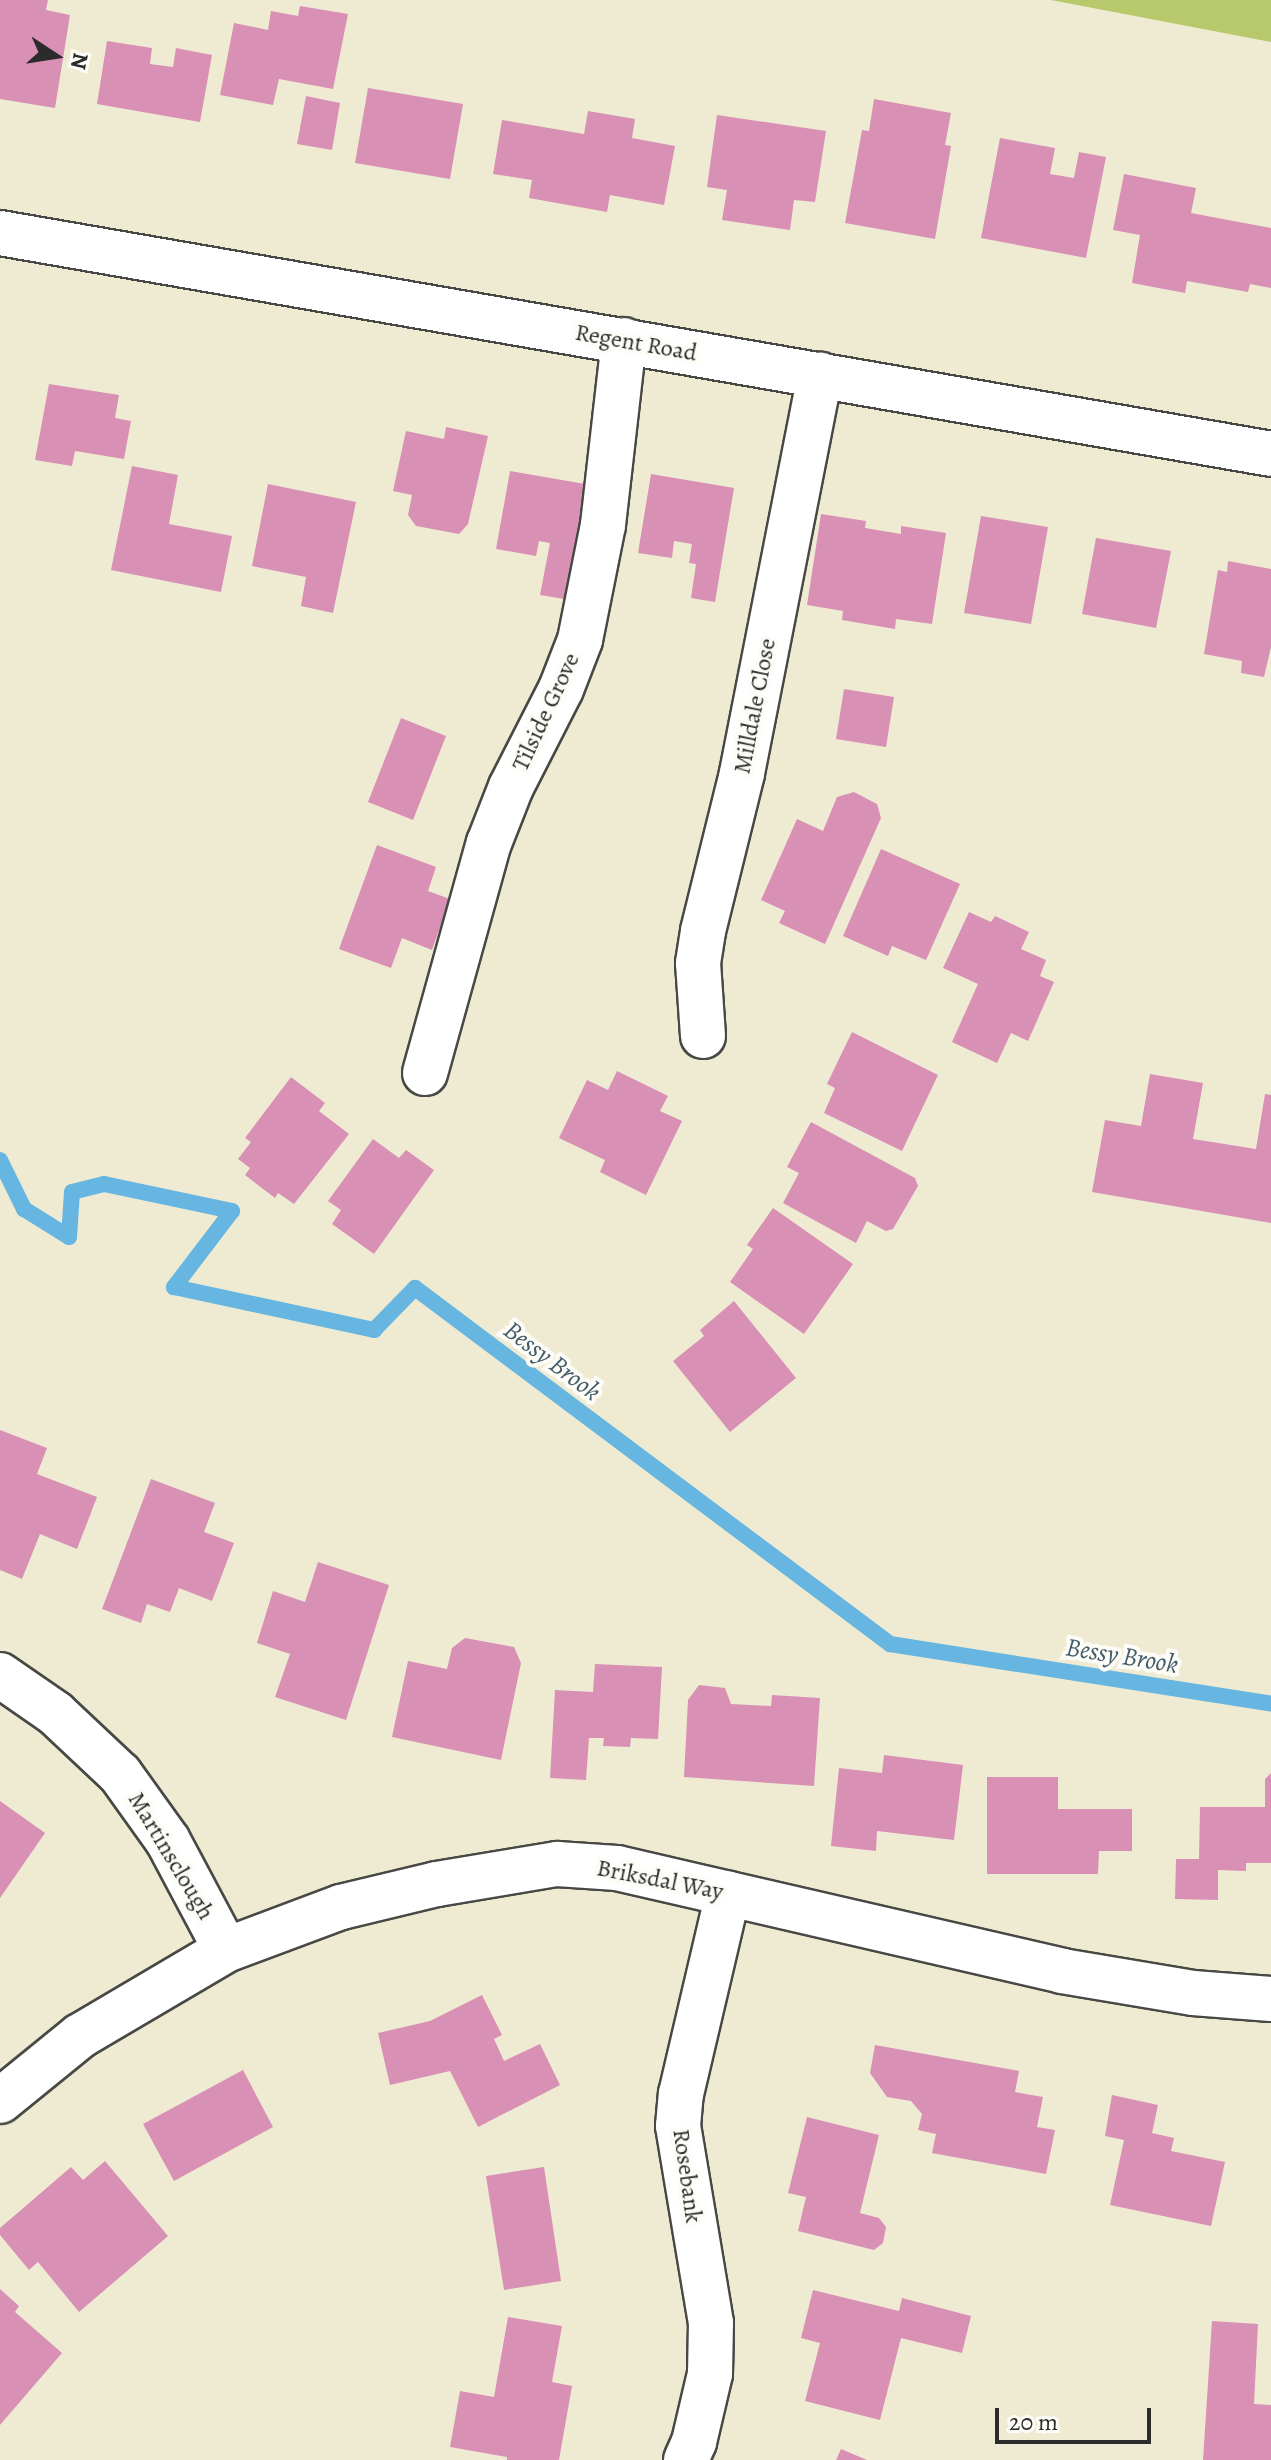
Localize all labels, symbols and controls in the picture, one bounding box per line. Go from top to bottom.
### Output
north arrow [16,16,96,96]
text: N [63,50,96,72]
street label: Regent Road [573,318,699,368]
street label: Milldale Close [728,636,782,776]
street label: Tilside Grove [506,648,586,776]
water label: Bessy Brook [497,1314,607,1408]
water label: Bessy Brook [1064,1632,1180,1680]
street label: Martinsclough [122,1787,220,1925]
street label: Briksdal Way [594,1854,726,1906]
street label: Rosebank [666,2127,708,2225]
scale bar [999,2392,1155,2442]
text: 20 m [1009,2406,1058,2438]

